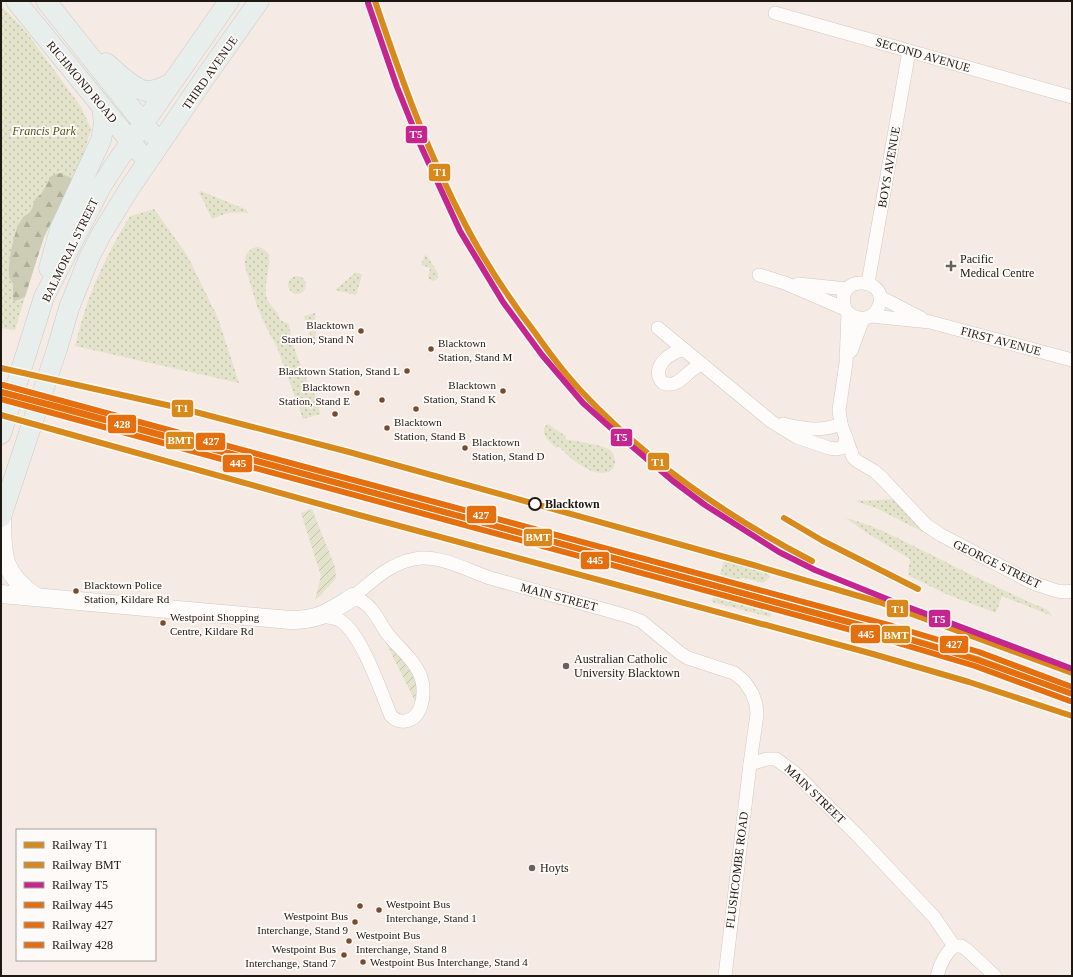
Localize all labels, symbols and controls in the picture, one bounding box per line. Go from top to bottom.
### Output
street label: THIRD AVENUE [179,33,241,113]
street label: SECOND AVENUE [874,35,972,75]
street label: RICHMOND ROAD [44,38,120,126]
park label: Francis Park [11,124,77,138]
line badge: T5 [405,125,428,144]
street label: BOYS AVENUE [875,125,903,209]
text: T5 [410,128,423,140]
line badge: T1 [428,163,451,182]
text: T1 [434,166,446,178]
street label: BALMORAL STREET [39,195,102,304]
place label: Pacific Medical Centre [960,252,1034,280]
marker: Pacific Medical Centre [945,260,957,272]
place label: Blacktown Station, Stand N [282,319,354,345]
street label: FIRST AVENUE [959,324,1043,358]
marker: Blacktown Station, Stand N [356,326,366,336]
place label: Blacktown Station, Stand M [438,337,512,363]
marker: Blacktown Station, Stand M [426,344,436,354]
place label: Blacktown Station, Stand L [278,365,400,377]
marker: Blacktown Station, Stand L [402,366,412,376]
place label: Blacktown Station, Stand K [424,379,496,405]
place label: Blacktown Station, Stand E [279,381,350,407]
marker: Blacktown Station, Stand K [498,386,508,396]
marker: Blacktown Station, Stand E [352,388,362,398]
unlabelled marker [377,395,387,405]
line badge: T1 [171,399,194,418]
text: T1 [176,402,188,414]
unlabelled marker [411,404,421,414]
unlabelled marker [330,409,340,419]
line badge: 428 [107,414,137,434]
place label: Blacktown Station, Stand B [394,416,466,442]
text: 428 [114,418,131,430]
marker: Blacktown Station, Stand B [382,423,392,433]
line badge: T5 [610,428,633,447]
line badge: BMT [165,431,195,450]
text: T5 [615,431,628,443]
line badge: 427 [195,432,226,451]
text: BMT [167,434,193,446]
text: 427 [203,435,220,447]
place label: Blacktown Station, Stand D [472,436,544,462]
marker: Blacktown Station, Stand D [460,443,470,453]
line badge: T1 [647,452,670,471]
line badge: 445 [222,454,253,473]
text: T1 [652,456,664,468]
text: 445 [230,457,247,469]
marker: Blacktown [528,497,542,511]
place label: Blacktown [545,497,600,511]
line badge: 427 [466,505,497,524]
text: 427 [473,509,490,521]
line badge: BMT [523,528,553,547]
text: BMT [525,531,551,543]
street label: GEORGE STREET [951,537,1044,592]
line badge: 445 [580,551,610,570]
text: 445 [587,554,604,566]
place label: Blacktown Police Station, Kildare Rd [84,579,170,605]
street label: MAIN STREET [519,580,600,614]
marker: Blacktown Police Station, Kildare Rd [71,586,81,596]
line badge: T1 [886,599,909,618]
text: T1 [892,603,904,615]
line badge: T5 [928,609,951,628]
place label: Westpoint Shopping Centre, Kildare Rd [170,611,260,637]
text: T5 [933,613,946,625]
marker: Westpoint Shopping Centre, Kildare Rd [158,618,168,628]
line badge: 445 [850,624,881,644]
line badge: BMT [881,625,911,644]
text: 445 [858,628,875,640]
text: BMT [883,629,909,641]
line badge: 427 [939,635,969,654]
text: 427 [946,638,963,650]
place label: Australian Catholic University Blacktown [574,652,680,680]
marker: Australian Catholic University Blacktown [561,661,571,671]
street label: MAIN STREET [782,762,849,827]
street label: FLUSHCOMBE ROAD [723,810,751,929]
legend [16,829,156,961]
text: Railway T1 [52,838,108,852]
text: Railway BMT [52,858,122,872]
place label: Hoyts [540,861,569,875]
marker: Hoyts [527,863,537,873]
text: Railway T5 [52,878,108,892]
text: Railway 445 [52,898,113,912]
place label: Westpoint Bus Interchange, Stand 1 [386,898,477,924]
unlabelled marker [355,901,365,911]
marker: Westpoint Bus Interchange, Stand 1 [374,905,384,915]
place label: Westpoint Bus Interchange, Stand 9 [257,910,348,936]
marker: Westpoint Bus Interchange, Stand 9 [350,917,360,927]
text: Railway 427 [52,918,113,932]
place label: Westpoint Bus Interchange, Stand 8 [356,929,447,955]
marker: Westpoint Bus Interchange, Stand 8 [344,936,354,946]
text: Railway 428 [52,938,113,952]
place label: Westpoint Bus Interchange, Stand 7 [245,943,336,969]
marker: Westpoint Bus Interchange, Stand 7 [339,950,349,960]
place label: Westpoint Bus Interchange, Stand 4 [370,956,528,968]
marker: Westpoint Bus Interchange, Stand 4 [358,957,368,967]

